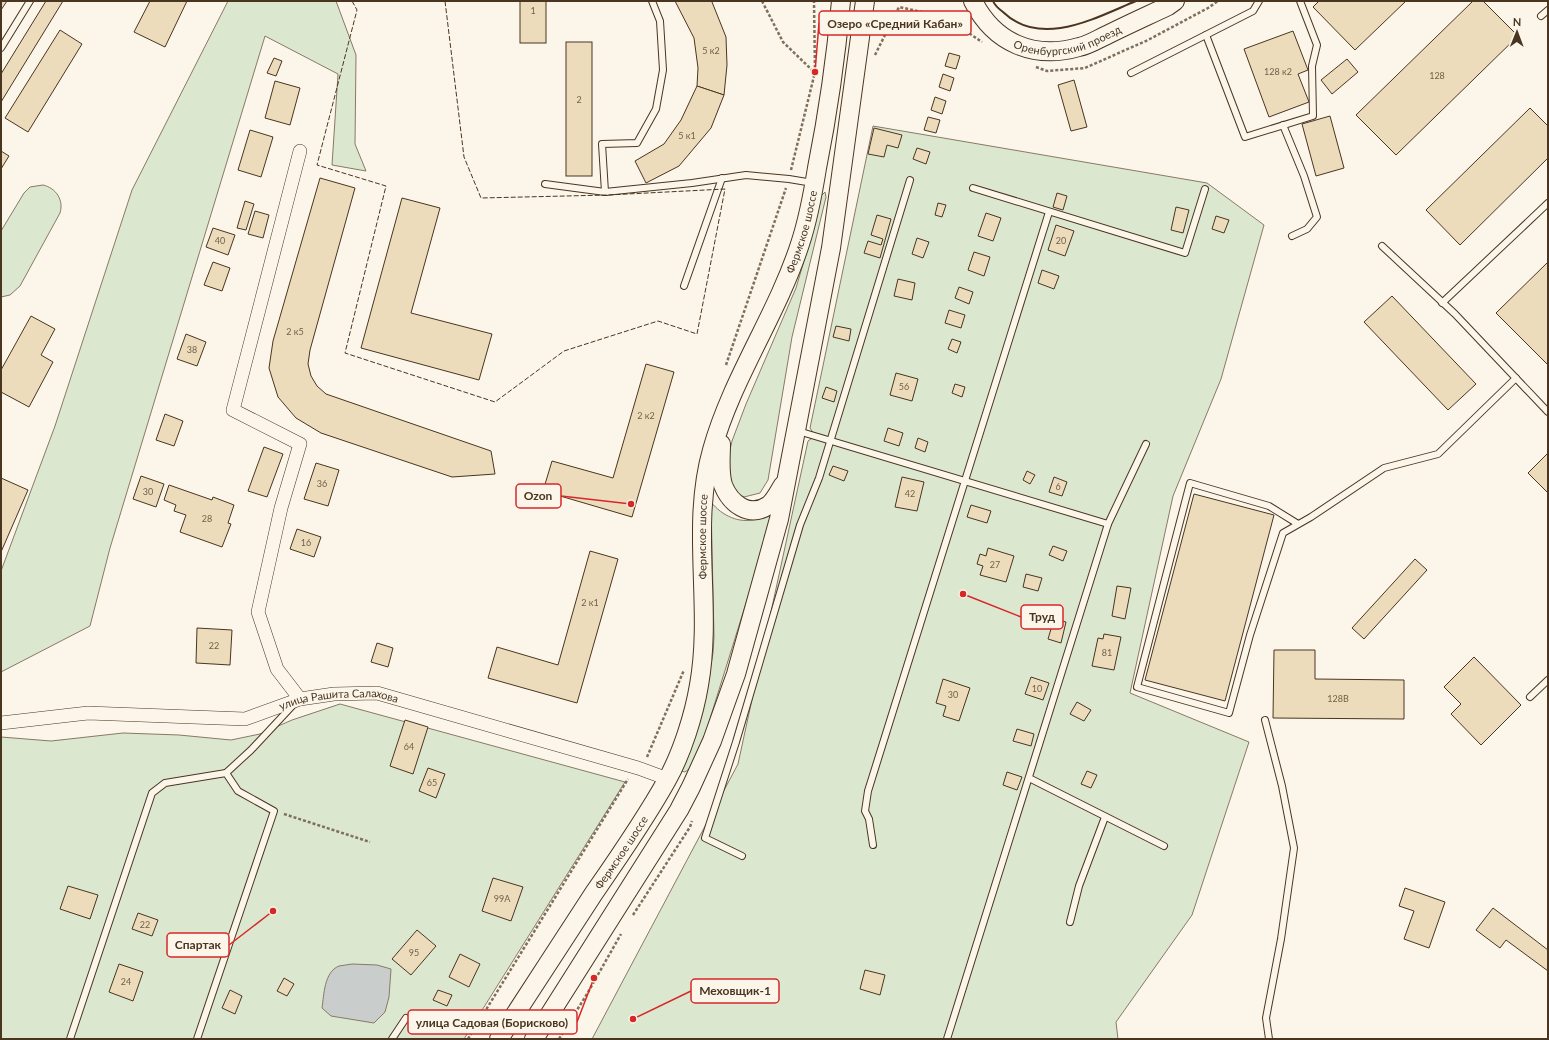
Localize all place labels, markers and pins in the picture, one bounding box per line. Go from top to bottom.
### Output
callout: Озеро «Средний Кабан» [819,11,971,35]
callout: Ozon [516,484,561,508]
callout: Труд [1021,605,1063,629]
callout: Спартак [167,933,229,957]
callout: Меховщик-1 [691,979,779,1003]
callout: улица Садовая (Борисково) [408,1010,577,1034]

